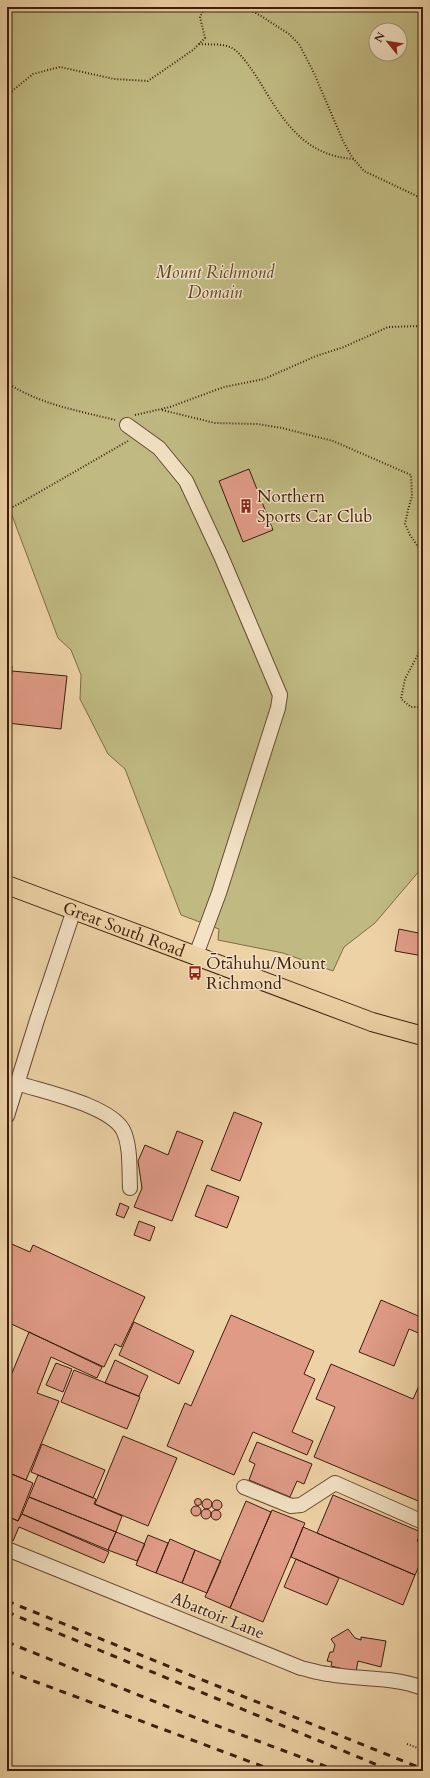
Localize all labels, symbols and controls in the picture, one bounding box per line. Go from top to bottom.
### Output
north arrow [368,22,408,62]
text: N [371,29,389,45]
park label: Mount Richmond Domain [156,261,275,304]
place label: Northern Sports Car Club [257,485,372,528]
building icon: Northern Sports Car Club [238,498,254,514]
street label: Great South Road [60,896,188,963]
place label: Ōtāhuhu/Mount Richmond [206,952,326,995]
bus stop icon: Ōtāhuhu/Mount Richmond [187,965,203,981]
street label: Abattoir Lane [168,1586,268,1645]

